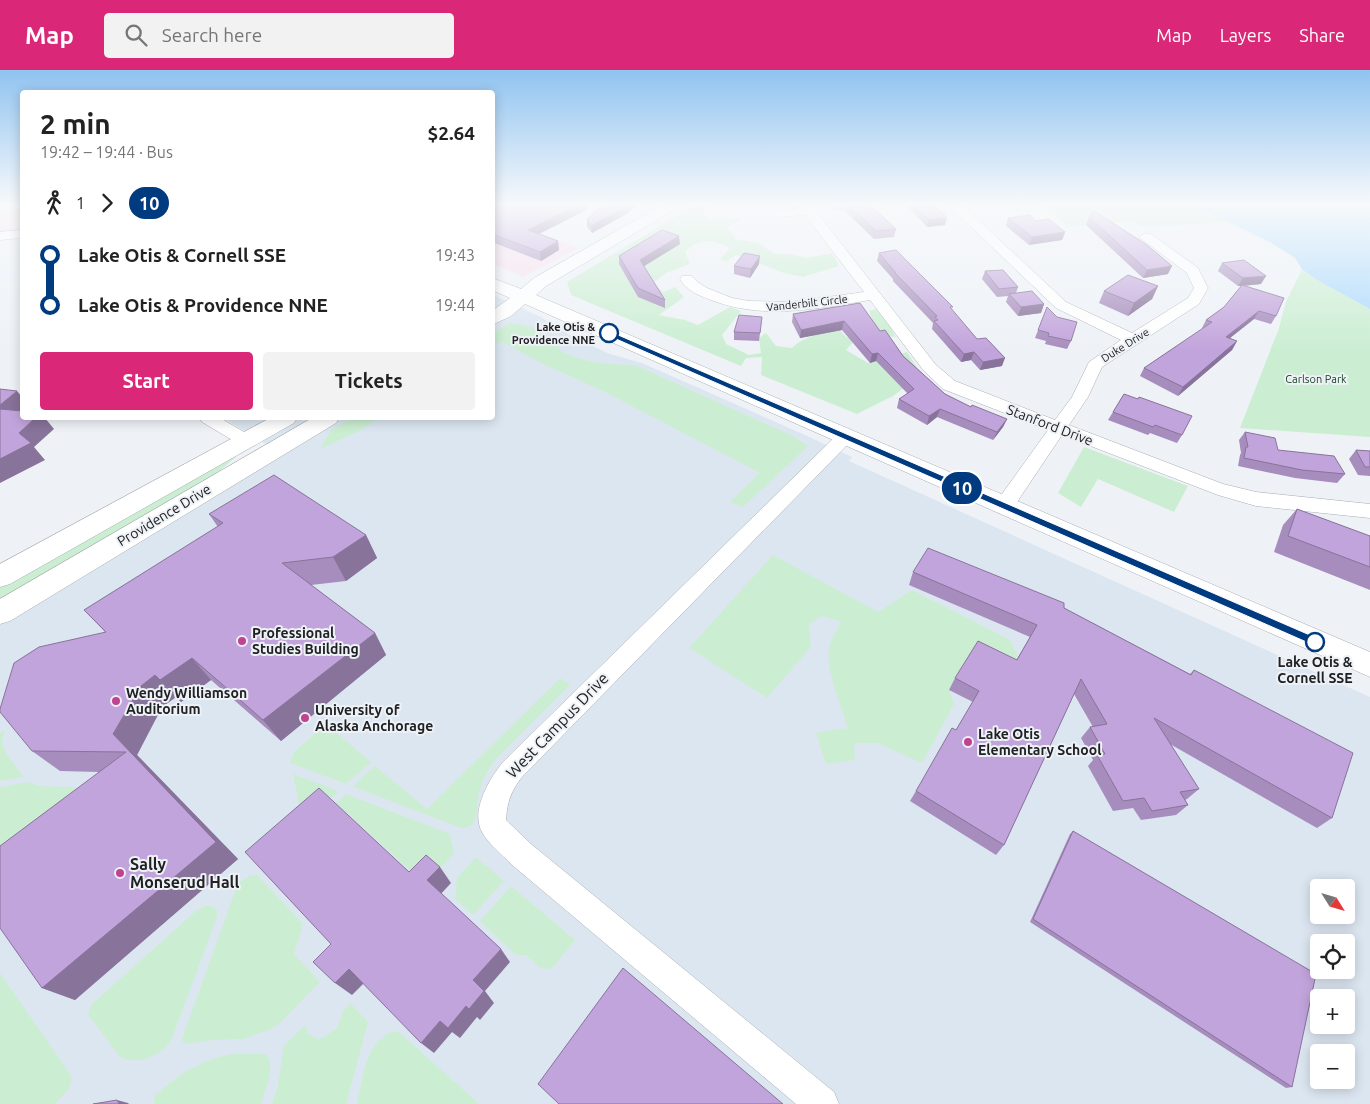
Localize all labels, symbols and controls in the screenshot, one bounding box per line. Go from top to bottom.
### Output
search box [104,13,454,58]
icon: search [122,21,150,49]
text: Map [25,22,74,49]
text: Search here [162,24,262,46]
text: Map [1156,25,1192,45]
text: Layers [1220,25,1271,45]
text: Share [1299,25,1345,45]
text: 2 min [40,108,111,139]
text: $2.64 [427,122,475,144]
text: 19:42 – 19:44 · Bus [40,143,173,161]
icon: walk [40,189,68,217]
icon: forward [93,189,121,217]
text: 10 [139,193,159,213]
text: 1 [76,194,85,212]
text: Lake Otis & Cornell SSE [78,244,286,266]
text: 19:43 [435,246,475,264]
street label: Vanderbilt Circle [766,293,848,313]
text: Lake Otis & Providence NNE [78,294,328,316]
text: 19:44 [435,296,475,314]
place label: Lake Otis & Providence NNE [512,321,595,346]
marker: Lake Otis & Providence NNE [599,323,619,343]
street label: Duke Drive [1099,326,1151,364]
button: Start [40,352,253,410]
button: Tickets [263,352,475,410]
park label: Carlson Park [1285,373,1347,385]
street label: Stanford Drive [1005,401,1095,449]
line badge: 10 [940,472,984,504]
text: 10 [952,478,972,498]
street label: Providence Drive [114,481,214,549]
place label: Professional Studies Building [252,625,359,657]
marker: Lake Otis & Cornell SSE [1305,632,1325,652]
marker: Professional Studies Building [236,635,248,647]
place label: Lake Otis & Cornell SSE [1277,654,1353,686]
street label: West Campus Drive [502,669,612,781]
place label: Wendy Williamson Auditorium [126,685,247,717]
marker: Wendy Williamson Auditorium [110,695,122,707]
place label: University of Alaska Anchorage [315,702,433,734]
marker: University of Alaska Anchorage [299,712,311,724]
place label: Lake Otis Elementary School [978,726,1101,758]
marker: Lake Otis Elementary School [962,736,974,748]
place label: Sally Monserud Hall [130,855,239,891]
marker: Sally Monserud Hall [114,867,126,879]
north arrow [1310,879,1355,924]
map controls [1310,879,1355,1089]
button: locate [1310,934,1355,979]
button: + [1310,989,1355,1034]
button: − [1310,1044,1355,1089]

